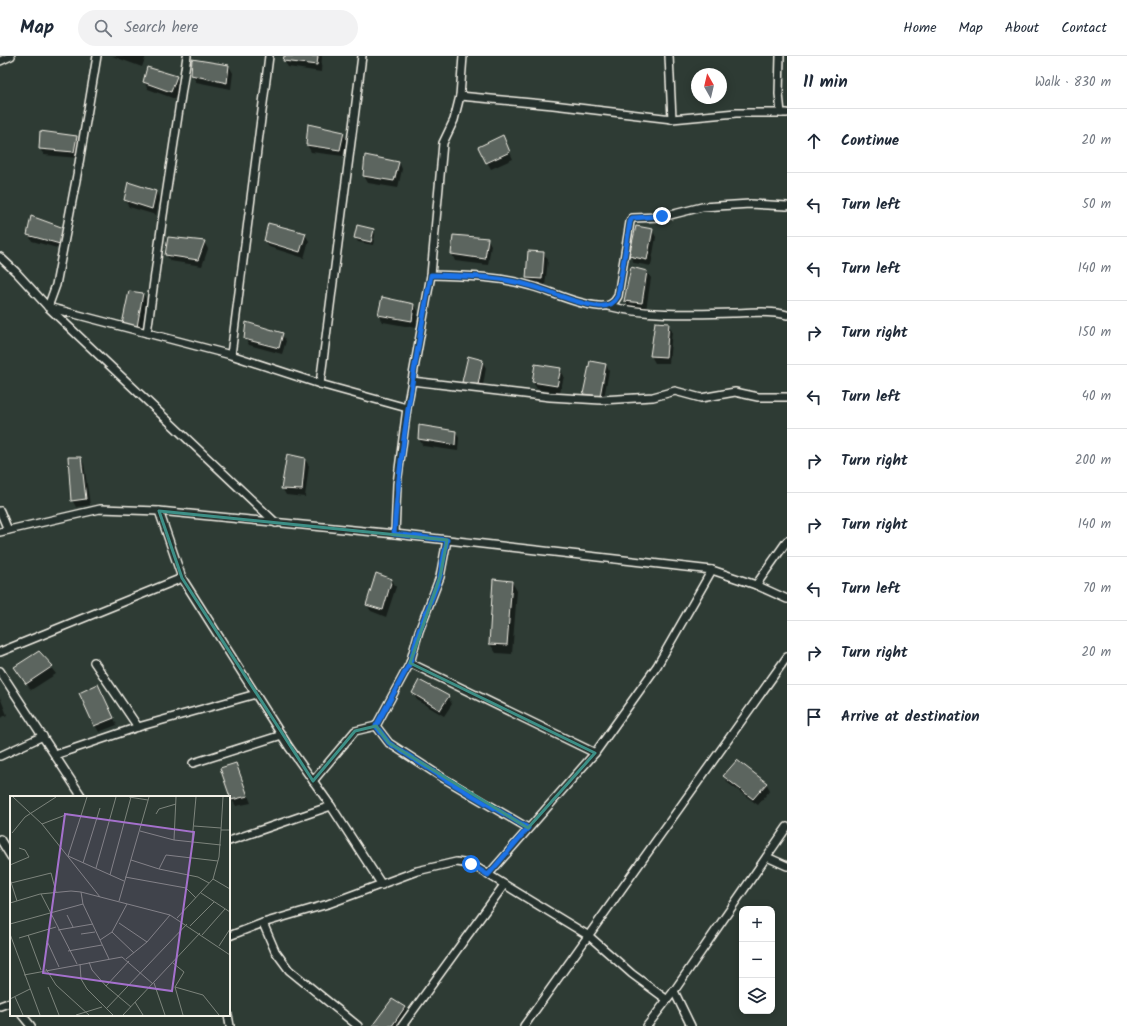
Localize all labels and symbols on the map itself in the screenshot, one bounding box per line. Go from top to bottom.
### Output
north arrow [691,68,727,104]
route end [653,207,671,225]
inset map [10,796,230,1016]
route start [462,855,480,873]

